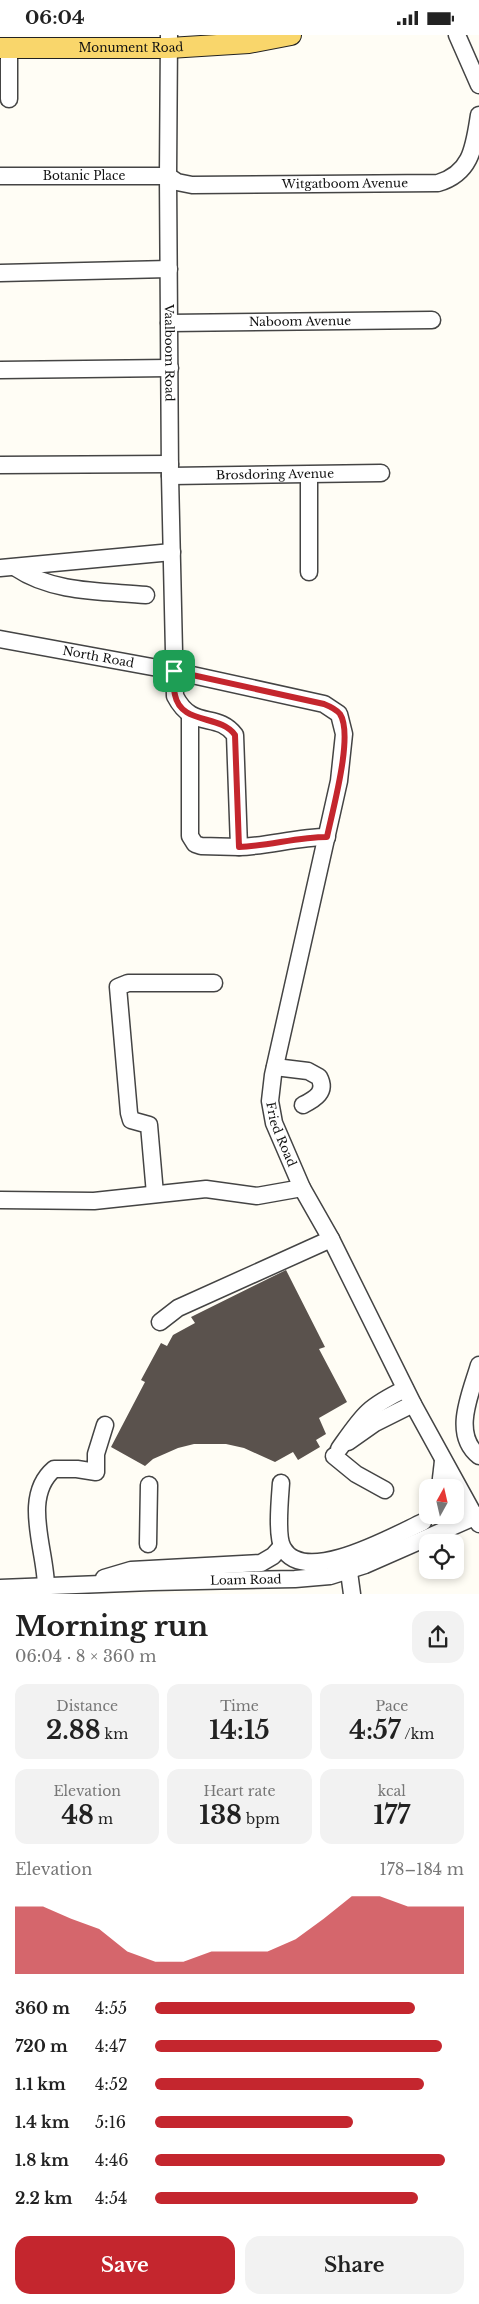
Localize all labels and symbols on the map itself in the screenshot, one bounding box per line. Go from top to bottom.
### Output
street label: Monument Road [79,39,184,55]
street label: Botanic Place [43,168,125,183]
street label: Witgatboom Avenue [281,175,408,191]
street label: Vaalboom Road [162,303,178,402]
street label: Naboom Avenue [249,313,351,329]
street label: Brosdoring Avenue [216,466,334,482]
street label: North Road [62,643,135,671]
pin [153,650,195,692]
street label: Fried Road [263,1101,300,1169]
north arrow [419,1479,464,1524]
street label: Loam Road [210,1571,282,1588]

